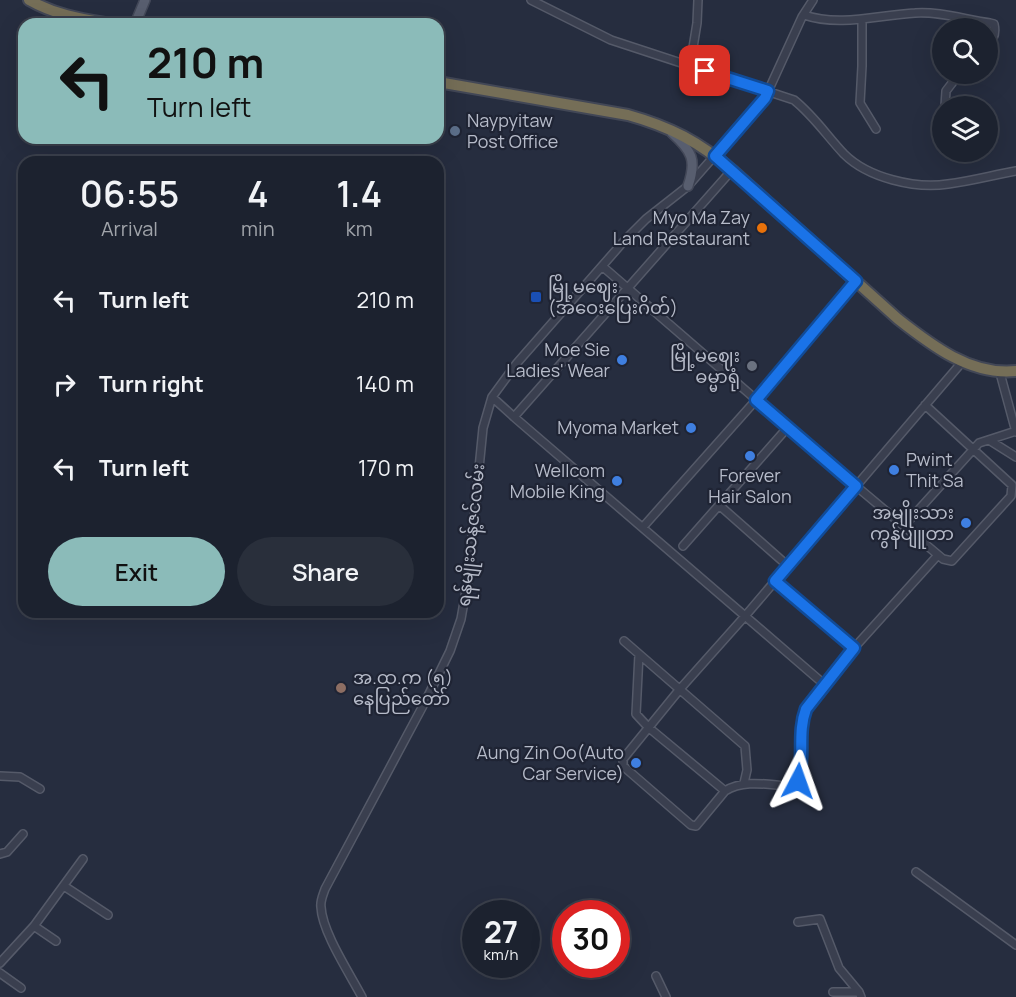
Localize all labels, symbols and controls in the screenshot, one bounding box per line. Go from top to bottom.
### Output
map controls [932,18,998,162]
button: search [932,18,998,84]
text: 210 m [147,33,264,91]
icon: left [48,42,126,120]
pin [679,45,730,96]
icon: arrive [688,54,721,87]
text: Turn left [147,88,251,125]
button: layers [932,96,998,162]
place label: Naypyitaw Post Office [467,108,558,153]
marker: Naypyitaw Post Office [448,124,462,138]
text: 06:55 [80,169,179,218]
text: 4 [247,169,269,218]
text: 1.4 [336,169,382,218]
place label: Myo Ma Zay Land Restaurant [613,205,751,250]
text: Arrival [101,215,158,242]
text: min [241,215,275,242]
text: km [346,215,373,242]
marker: Myo Ma Zay Land Restaurant [755,221,769,235]
place label: မြို့မဈေး (အဝေးပြေးဂိတ်) [548,273,678,323]
icon: left [48,284,81,317]
text: Turn left [99,285,189,315]
text: 210 m [356,285,414,315]
marker: မြို့မဈေး (အဝေးပြေးဂိတ်) [529,290,543,304]
place label: Moe Sie Ladies' Wear [506,337,611,382]
place label: မြို့မဈေး ဓမ္မာရုံ [670,342,740,392]
marker: Moe Sie Ladies' Wear [615,353,629,367]
marker: မြို့မဈေး ဓမ္မာရုံ [745,359,759,373]
icon: right [48,368,81,401]
text: Turn right [99,369,204,399]
text: 140 m [356,369,414,399]
place label: Myoma Market [557,415,679,439]
marker: Myoma Market [684,421,698,435]
place label: Pwint Thit Sa [906,447,964,492]
marker: Forever Hair Salon [743,449,757,463]
icon: left [48,452,81,485]
text: Turn left [99,453,189,483]
text: 170 m [358,453,414,483]
place label: Wellcom Mobile King [510,458,605,503]
street label: ရန်မျိုးသန့်ဇင်လမ်း [450,462,493,608]
place label: Forever Hair Salon [708,463,792,508]
marker: Pwint Thit Sa [887,463,901,477]
marker: Wellcom Mobile King [610,474,624,488]
place label: အမျိုးသား ကွန်ပျူတာ [870,499,954,549]
marker: အမျိုးသား ကွန်ပျူတာ [959,516,973,530]
button: Exit [48,537,225,606]
button: Share [237,537,414,606]
place label: အ.ထ.က (၅) နေပြည်တော် [353,665,453,714]
marker: အ.ထ.က (၅) နေပြည်တော် [334,681,348,695]
place label: Aung Zin Oo(Auto Car Service) [476,740,624,785]
position arrow [766,749,830,813]
marker: Aung Zin Oo(Auto Car Service) [629,756,643,770]
speed limit sign: 30 [552,900,630,978]
text: 27 [484,911,518,952]
text: km/h [484,944,518,965]

